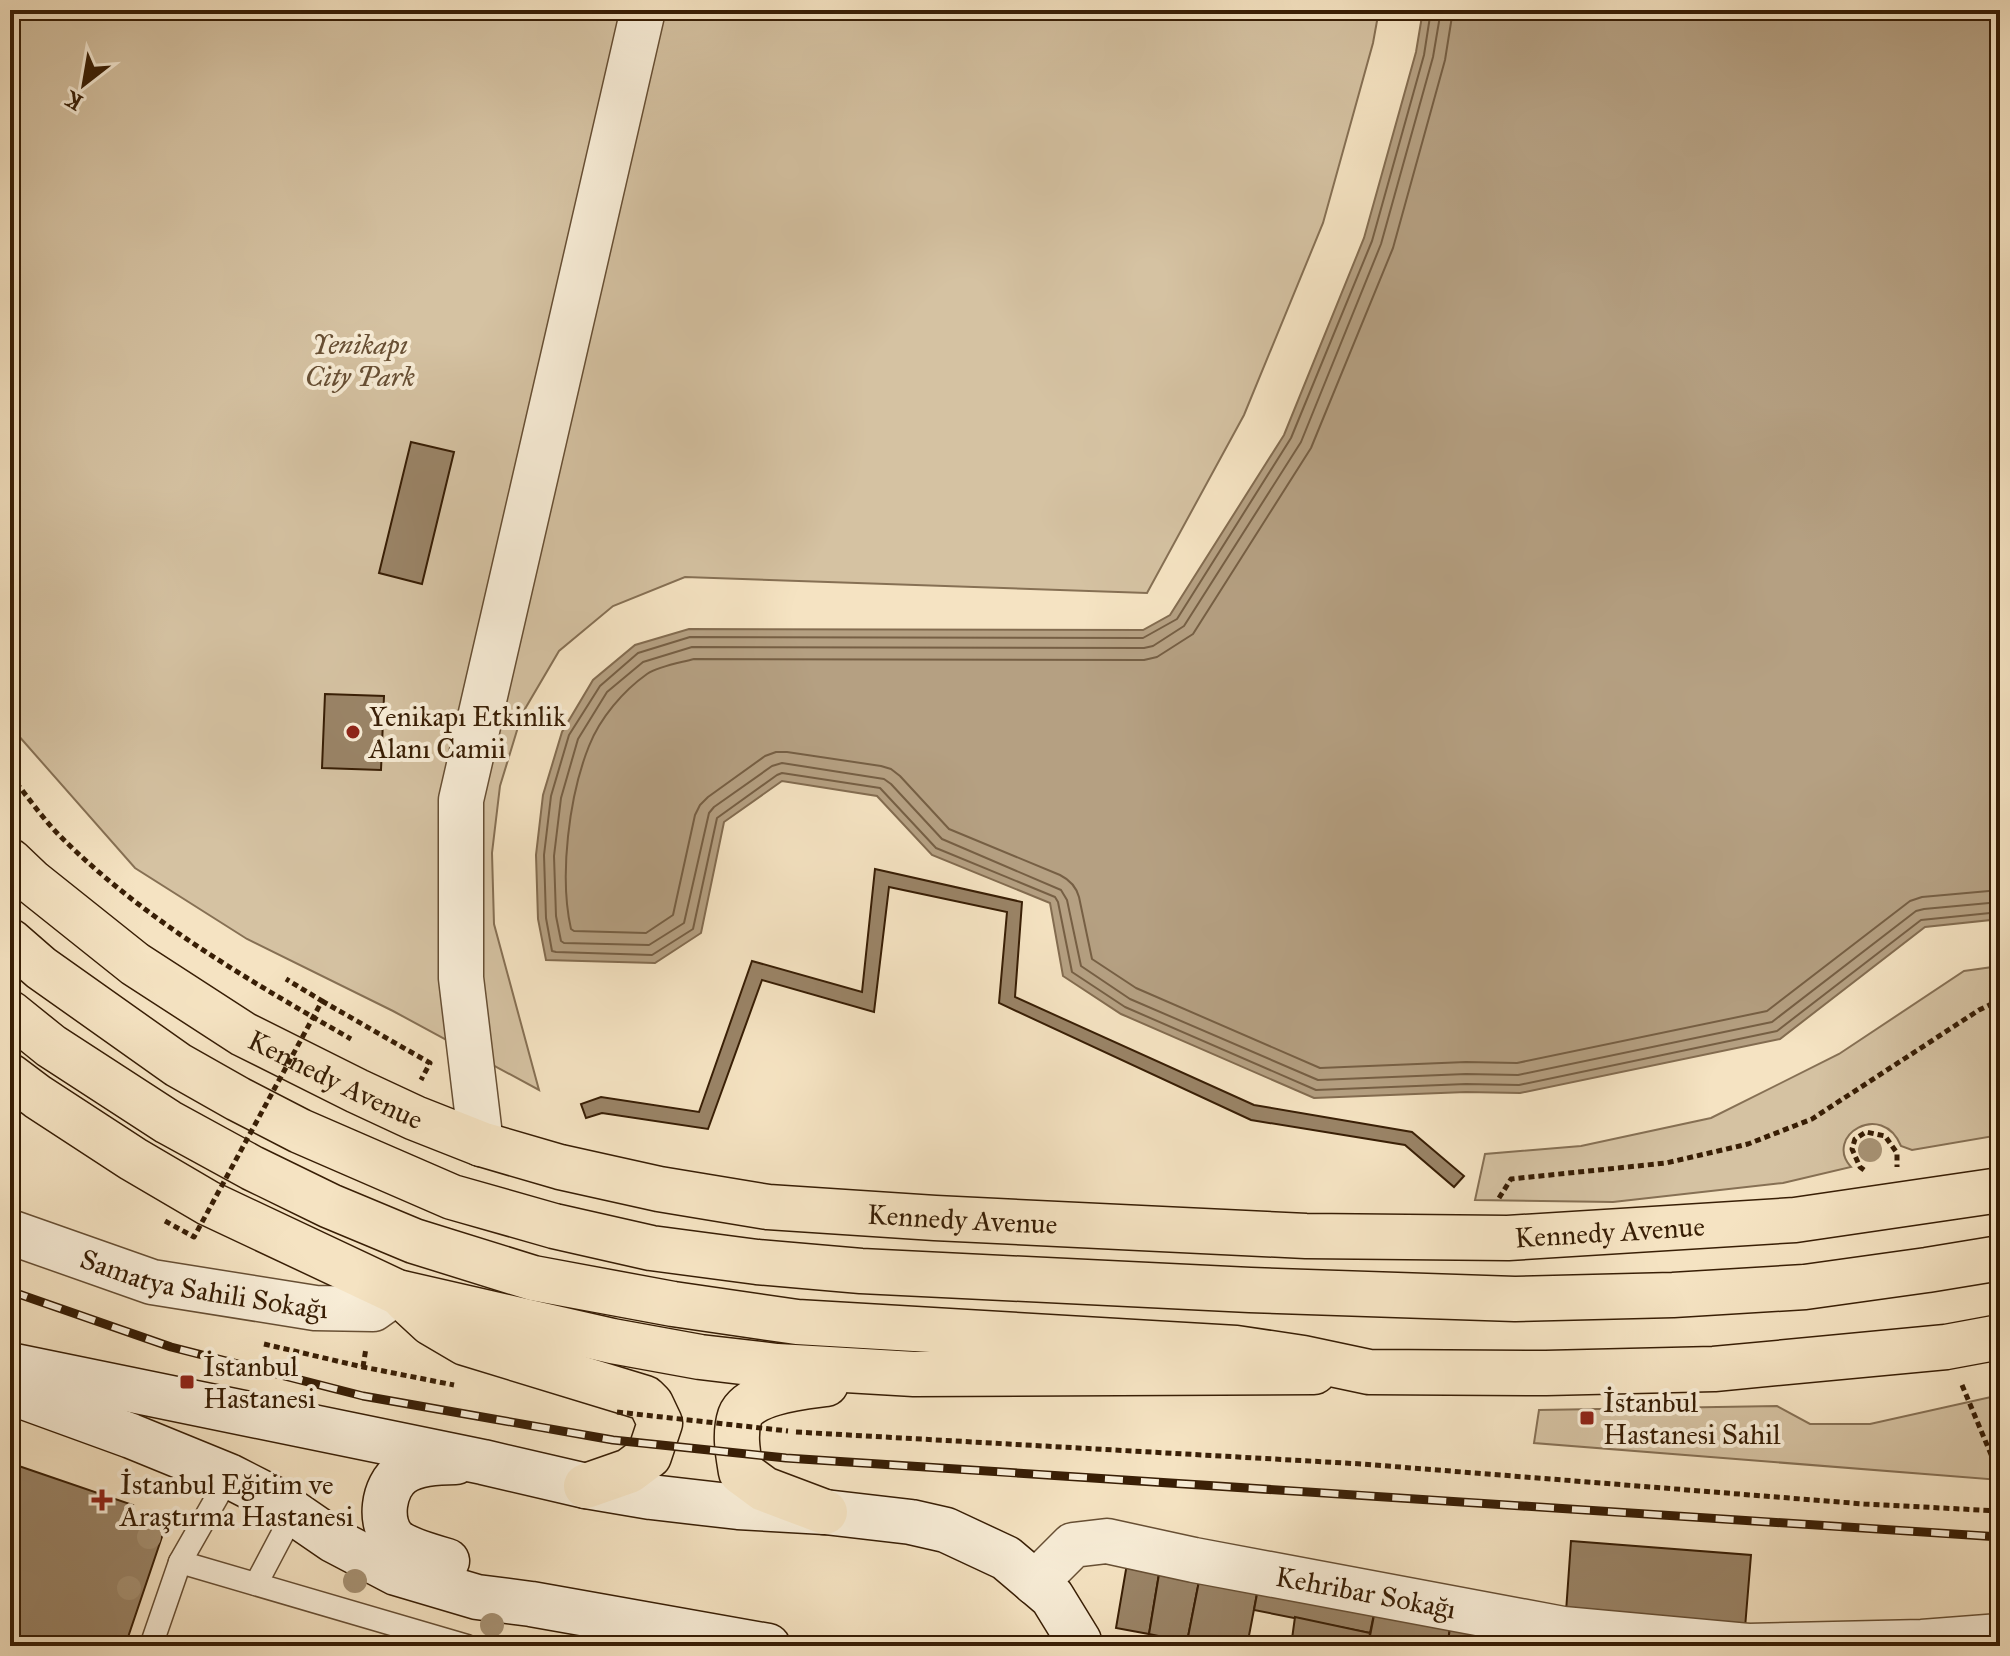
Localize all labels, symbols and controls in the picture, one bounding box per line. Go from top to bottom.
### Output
north arrow [44,44,124,124]
text: K [59,84,88,116]
park label: Yenikapı City Park [305,327,416,394]
place label: Yenikapı Etkinlik Alanı Camii [368,699,566,766]
marker: Yenikapı Etkinlik Alanı Camii [344,723,362,741]
street label: Kennedy Avenue [242,1022,428,1137]
street label: Kennedy Avenue [866,1196,1058,1241]
street label: Kennedy Avenue [1514,1208,1706,1255]
street label: Samatya Sahili Sokağı [76,1241,328,1326]
place label: İstanbul Hastanesi [203,1349,316,1416]
marker: İstanbul Hastanesi [178,1373,196,1391]
place label: İstanbul Hastanesi Sahil [1603,1385,1781,1452]
marker: İstanbul Hastanesi Sahil [1578,1409,1596,1427]
place label: İstanbul Eğitim ve Araştırma Hastanesi [119,1467,354,1534]
marker: İstanbul Eğitim ve Araştırma Hastanesi [91,1489,113,1511]
street label: Kehribar Sokağı [1273,1558,1459,1626]

